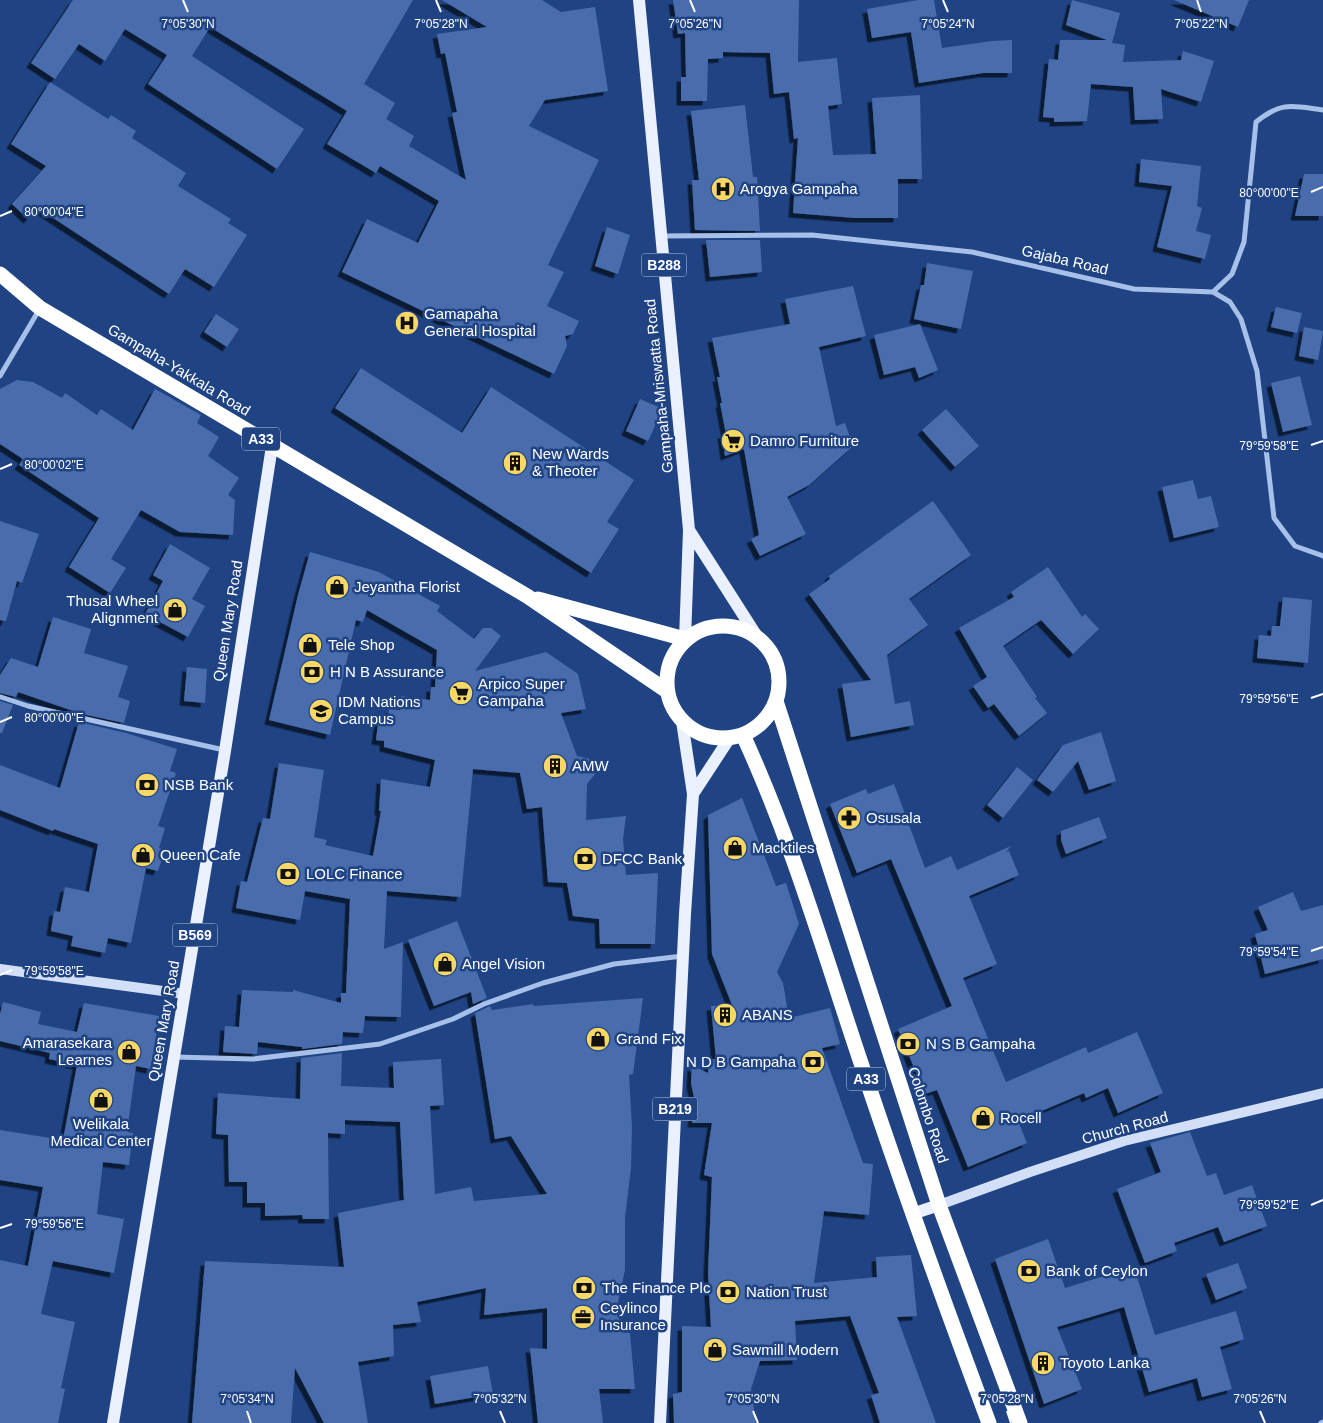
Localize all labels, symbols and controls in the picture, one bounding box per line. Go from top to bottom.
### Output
text: 7°05'30"N [161,17,215,31]
text: 7°05'28"N [414,17,468,31]
text: 7°05'26"N [668,17,722,31]
text: 7°05'24"N [921,17,975,31]
text: 7°05'22"N [1174,17,1228,31]
hospital icon: Arogya Gampaha [710,176,736,202]
place label: Arogya Gampaha [740,180,858,197]
text: 80°00'00"E [1239,186,1299,200]
text: 80°00'04"E [24,205,84,219]
street label: Gajaba Road [1020,241,1110,278]
road number: B288 [642,254,686,276]
street label: Gampaha-Mriswatta Road [641,298,676,474]
place label: Gamapaha General Hospital [424,305,536,339]
hospital icon: Gamapaha General Hospital [394,310,420,336]
street label: Gampaha-Yakkala Road [105,320,254,419]
road number: A33 [242,428,280,450]
supermarket icon: Damro Furniture [720,428,746,454]
place label: Damro Furniture [750,432,859,449]
text: 79°59'58"E [1239,439,1299,453]
place label: New Wards & Theoter [532,445,609,479]
building icon: New Wards & Theoter [502,450,528,476]
text: 80°00'02"E [24,458,84,472]
street label: Queen Mary Road [210,559,245,683]
shop icon: Jeyantha Florist [324,574,350,600]
place label: Jeyantha Florist [354,578,461,595]
place label: Thusal Wheel Alignment [66,592,159,626]
shop icon: Thusal Wheel Alignment [162,597,188,623]
shop icon: Tele Shop [297,632,323,658]
place label: Tele Shop [328,636,395,653]
bank icon: H N B Assurance [299,659,325,685]
place label: H N B Assurance [330,663,444,680]
place label: Arpico Super Gampaha [478,675,565,709]
supermarket icon: Arpico Super Gampaha [448,680,474,706]
text: 79°59'56"E [1239,692,1299,706]
place label: IDM Nations Campus [338,693,421,727]
school or university icon: IDM Nations Campus [308,698,334,724]
text: 80°00'00"E [24,711,84,725]
building icon: AMW [542,753,568,779]
place label: AMW [572,757,610,774]
bank icon: NSB Bank [134,772,160,798]
place label: NSB Bank [164,776,234,793]
pharmacy icon: Osusala [836,805,862,831]
place label: Osusala [866,809,922,826]
shop icon: Macktiles [722,835,748,861]
place label: Macktiles [752,839,815,856]
shop icon: Queen Cafe [130,842,156,868]
place label: Queen Cafe [160,846,241,863]
bank icon: DFCC Bank [572,846,598,872]
place label: DFCC Bank [602,850,683,867]
bank icon: LOLC Finance [275,861,301,887]
place label: LOLC Finance [306,865,403,882]
road number: B569 [172,924,218,946]
text: 79°59'54"E [1239,945,1299,959]
shop icon: Angel Vision [432,951,458,977]
place label: Angel Vision [462,955,545,972]
street label: Queen Mary Road [144,959,183,1083]
text: 79°59'58"E [24,964,84,978]
building icon: ABANS [712,1002,738,1028]
place label: ABANS [742,1006,793,1023]
shop icon: Grand Fix [585,1026,611,1052]
place label: Grand Fix [616,1030,682,1047]
bank icon: N S B Gampaha [895,1031,921,1057]
place label: Amarasekara Learnes [23,1034,113,1068]
place label: N S B Gampaha [926,1035,1036,1052]
shop icon: Amarasekara Learnes [116,1039,142,1065]
bank icon: N D B Gampaha [800,1049,826,1075]
place label: N D B Gampaha [686,1053,797,1070]
street label: Colombo Road [905,1065,952,1165]
road number: A33 [847,1068,885,1090]
shop icon: Welikala Medical Center [88,1087,114,1113]
road number: B219 [652,1098,698,1120]
shop icon: Rocell [970,1105,996,1131]
street label: Church Road [1080,1108,1170,1147]
place label: Rocell [1000,1109,1042,1126]
place label: Welikala Medical Center [51,1115,151,1149]
text: 79°59'52"E [1239,1198,1299,1212]
text: 79°59'56"E [24,1217,84,1231]
bank icon: Bank of Ceylon [1016,1258,1042,1284]
place label: Bank of Ceylon [1046,1262,1148,1279]
bank icon: The Finance Plc [571,1275,597,1301]
place label: The Finance Plc [602,1279,711,1296]
bank icon: Nation Trust [715,1279,741,1305]
place label: Nation Trust [746,1283,828,1300]
place label: Ceylinco Insurance [600,1299,666,1333]
office icon: Ceylinco Insurance [570,1304,596,1330]
shop icon: Sawmill Modern [702,1337,728,1363]
place label: Sawmill Modern [732,1341,839,1358]
building icon: Toyoto Lanka [1030,1350,1056,1376]
place label: Toyoto Lanka [1060,1354,1150,1371]
text: 7°05'34"N [220,1392,274,1406]
text: 7°05'32"N [473,1392,527,1406]
text: 7°05'30"N [726,1392,780,1406]
text: 7°05'28"N [980,1392,1034,1406]
text: 7°05'26"N [1233,1392,1287,1406]

